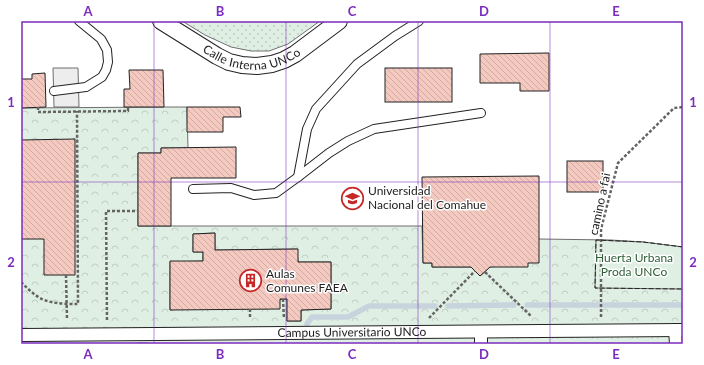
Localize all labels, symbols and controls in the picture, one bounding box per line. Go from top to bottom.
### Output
text: A [82,3,93,19]
text: B [216,3,225,19]
text: C [348,3,357,19]
text: D [479,3,489,19]
text: E [612,3,620,19]
street label: Calle Interna UNCo [200,37,302,55]
text: Calle Interna UNCo [200,41,303,73]
text: 1 [7,94,15,110]
text: 1 [689,94,697,110]
street label: camino a fai [586,171,613,236]
place label: Universidad Nacional del Comahue [368,183,486,212]
school or university icon: Universidad Nacional del Comahue [339,185,365,211]
park label: Huerta Urbana Proda UNCo [595,250,673,279]
text: 2 [7,254,15,270]
text: 2 [689,254,697,270]
place label: Aulas Comunes FAEA [266,266,349,295]
building icon: Aulas Comunes FAEA [237,268,263,294]
street label: Campus Universitario UNCo [278,324,427,340]
text: A [82,346,93,362]
text: B [216,346,225,362]
text: C [348,346,357,362]
text: D [479,346,489,362]
text: E [612,346,620,362]

